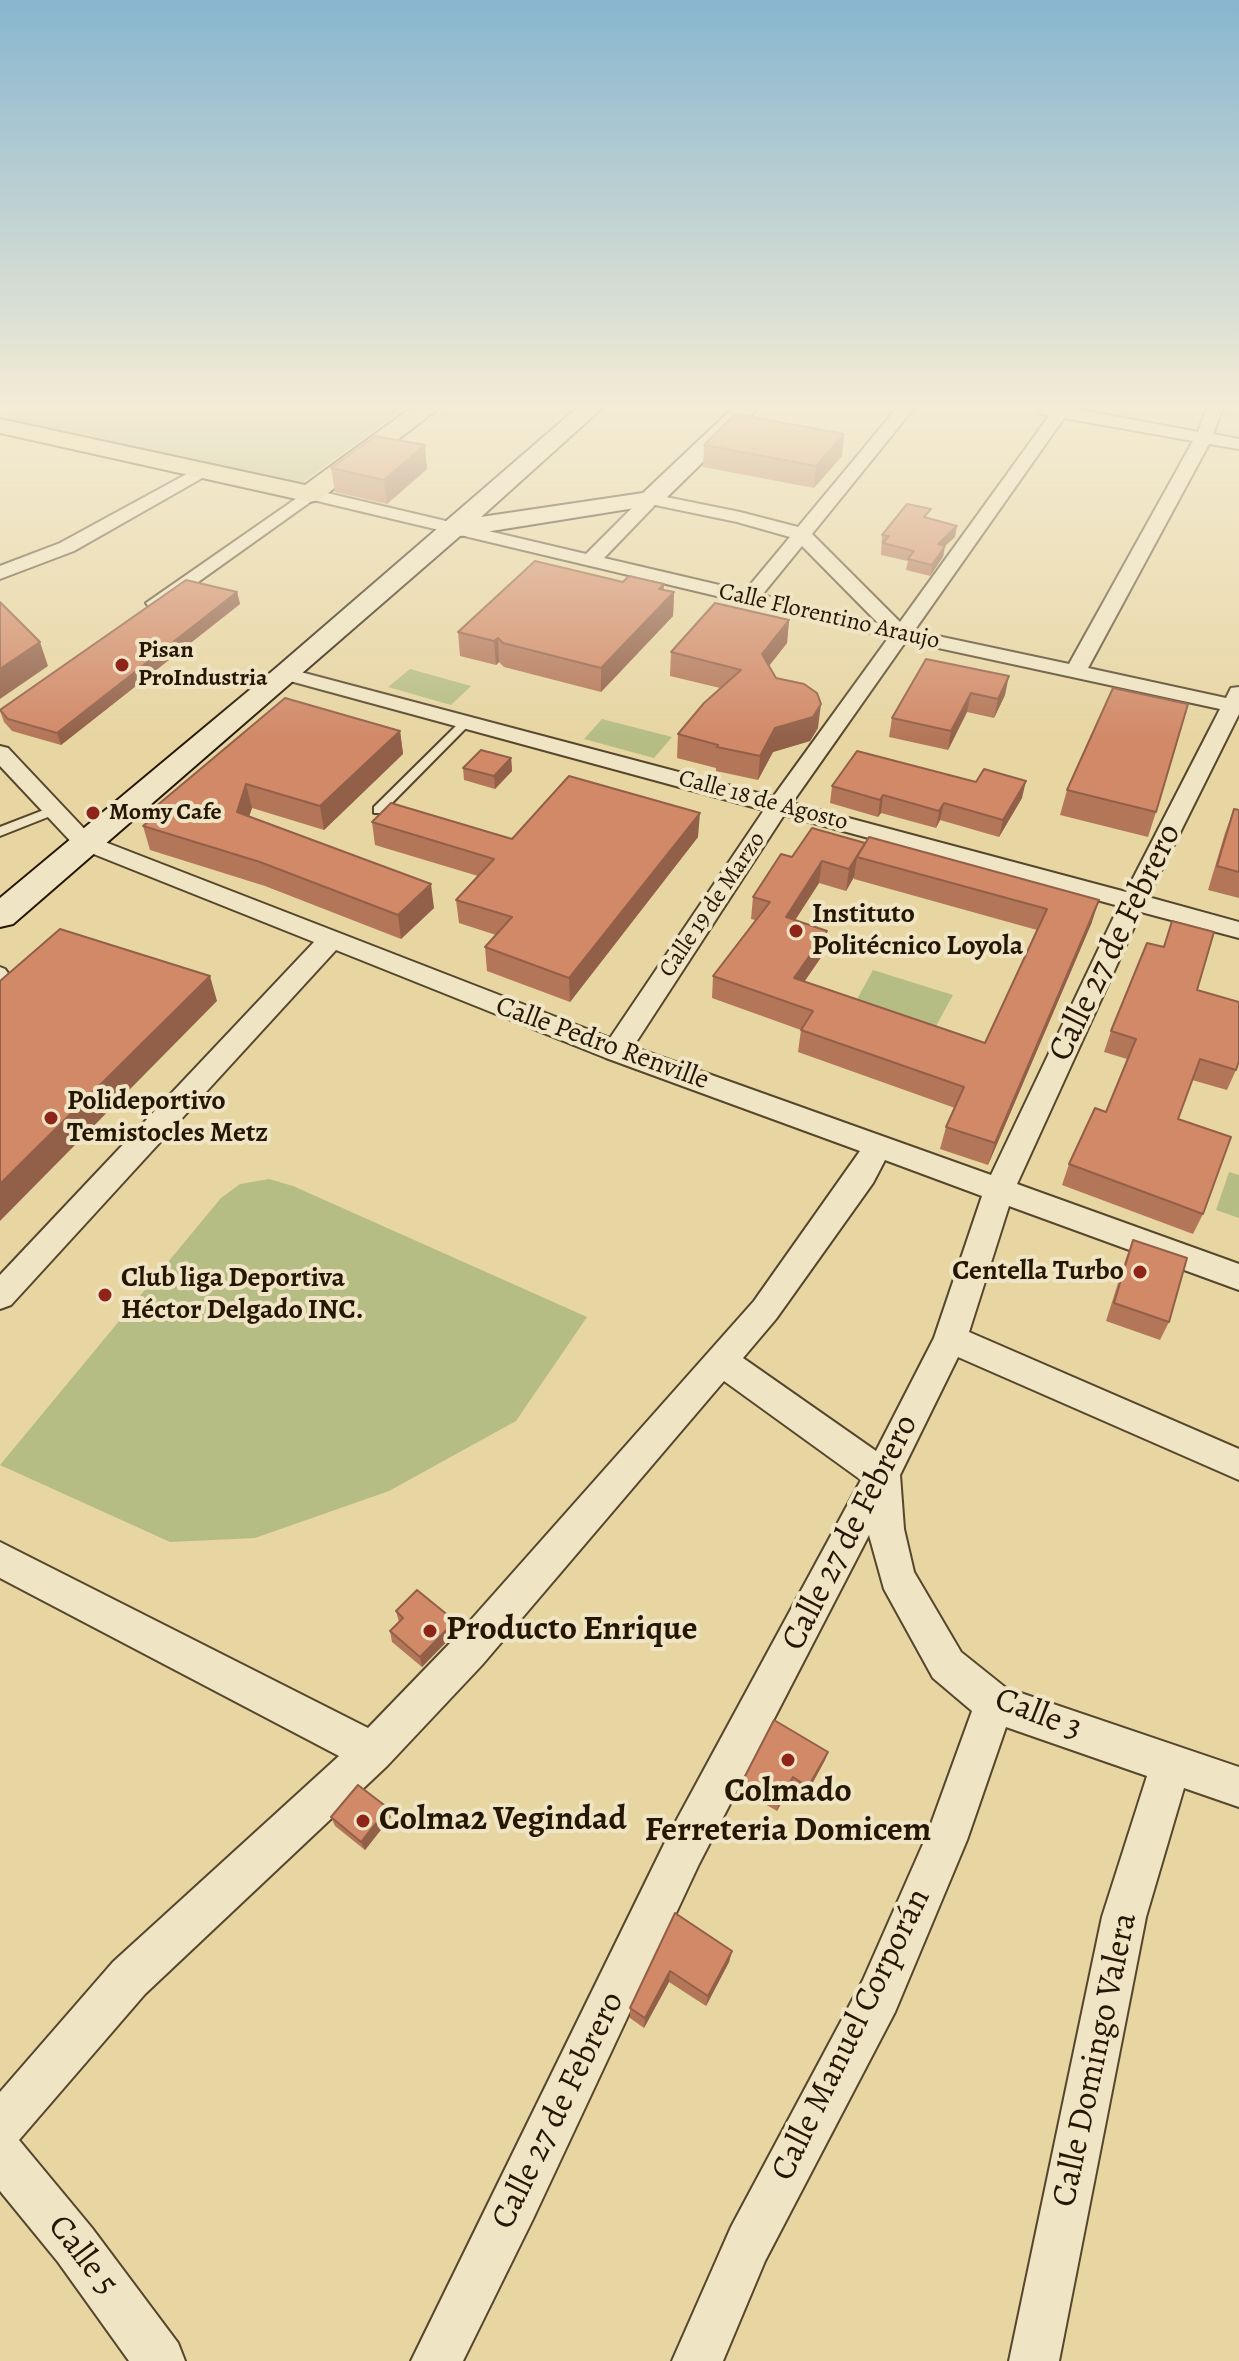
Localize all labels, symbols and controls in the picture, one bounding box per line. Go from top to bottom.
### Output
street label: Calle Florentino Araujo [716,578,942,656]
place label: Pisan ProIndustria [138,637,268,693]
marker: Pisan ProIndustria [113,656,131,674]
street label: Calle 18 de Agosto [675,765,851,837]
place label: Momy Cafe [109,799,222,827]
marker: Momy Cafe [84,804,102,822]
street label: Calle 27 de Febrero [1041,818,1191,1068]
street label: Calle 19 de Marzo [654,827,772,983]
place label: Instituto Politécnico Loyola [812,898,1023,964]
marker: Instituto Politécnico Loyola [787,922,805,940]
street label: Calle Pedro Renville [491,990,713,1098]
place label: Polideportivo Temistocles Metz [67,1085,268,1151]
marker: Polideportivo Temistocles Metz [42,1109,60,1127]
place label: Centella Turbo [952,1255,1124,1289]
place label: Club liga Deportiva Héctor Delgado INC. [121,1262,363,1328]
marker: Centella Turbo [1131,1263,1149,1281]
marker: Club liga Deportiva Héctor Delgado INC. [96,1286,114,1304]
street label: Calle 27 de Febrero [774,1408,928,1658]
place label: Producto Enrique [446,1611,697,1651]
marker: Producto Enrique [421,1622,439,1640]
street label: Calle 3 [989,1680,1087,1750]
marker: Colmado Ferreteria Domicem [779,1751,797,1769]
place label: Colmado Ferreteria Domicem [645,1773,931,1852]
place label: Colma2 Vegindad [379,1801,627,1841]
marker: Colma2 Vegindad [354,1812,372,1830]
street label: Calle Manuel Corporán [764,1882,940,2188]
street label: Calle Domingo Valera [1045,1909,1147,2211]
street label: Calle 27 de Febrero [484,1986,634,2236]
street label: Calle 5 [38,2208,126,2304]

